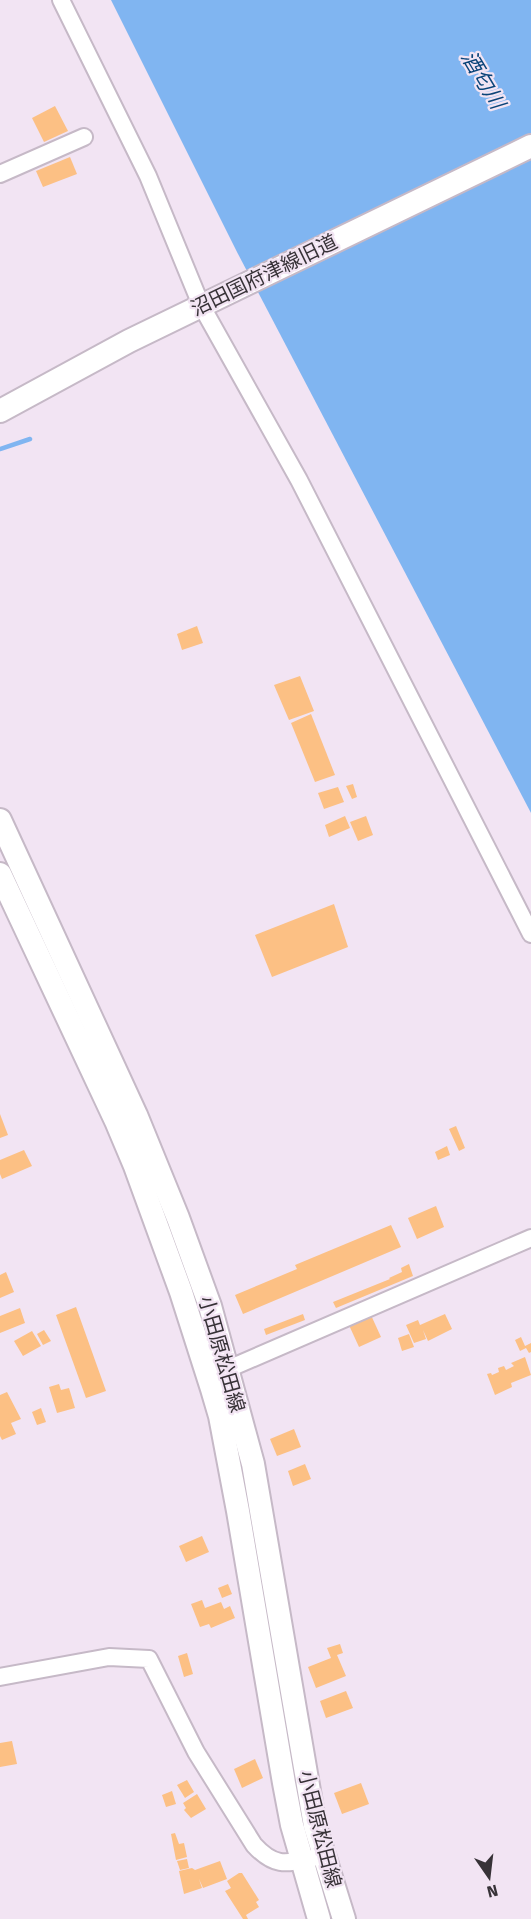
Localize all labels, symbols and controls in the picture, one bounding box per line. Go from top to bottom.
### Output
water label: 酒匂川 [456,46,511,115]
street label: 沼田国府津線旧道 [187,229,341,321]
street label: 小田原松田線 [194,1293,250,1415]
street label: 小田原松田線 [294,1768,346,1890]
north arrow [459,1847,519,1907]
text: N [485,1881,500,1902]

